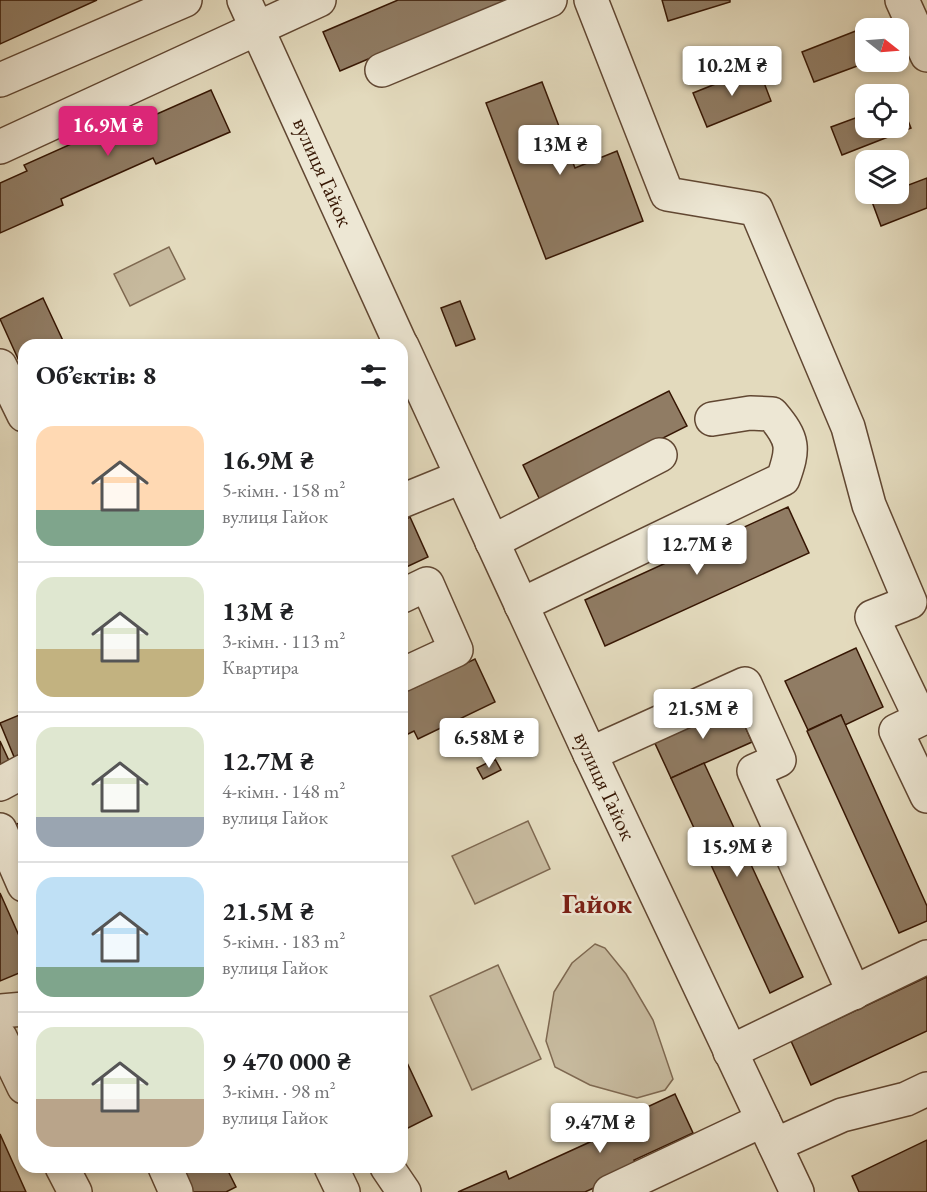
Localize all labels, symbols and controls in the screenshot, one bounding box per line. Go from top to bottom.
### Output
north arrow [855,18,909,72]
map controls [855,18,909,204]
pin: 10.2M ₴ [677,46,787,97]
text: 10.2M ₴ [697,52,767,78]
button: locate [855,84,909,138]
pin: 16.9M ₴ [53,106,163,157]
text: 16.9M ₴ [73,112,143,138]
street label: вулиця Гайок [286,113,360,232]
pin: 13M ₴ [518,125,602,176]
text: 13M ₴ [532,131,588,157]
button: layers [855,150,909,204]
text: Об’єктів: 8 [36,358,156,392]
icon: filters [357,359,390,392]
text: 16.9M ₴ [222,443,314,477]
icon: home [84,450,156,522]
text: 5-кімн. · 158 m² [222,477,345,503]
text: вулиця Гайок [222,503,328,529]
pin: 12.7M ₴ [642,525,752,576]
text: 12.7M ₴ [662,531,732,557]
text: 13M ₴ [222,594,294,628]
icon: home [84,601,156,673]
text: 3-кімн. · 113 m² [222,628,345,654]
text: Квартира [222,654,299,680]
pin: 21.5M ₴ [648,689,758,740]
text: 21.5M ₴ [668,695,738,721]
pin: 6.58M ₴ [434,718,544,769]
text: 6.58M ₴ [454,724,524,750]
street label: вулиця Гайок [567,727,643,845]
text: 12.7M ₴ [222,744,314,778]
icon: home [84,751,156,823]
text: 4-кімн. · 148 m² [222,778,345,804]
text: вулиця Гайок [222,804,328,830]
pin: 15.9M ₴ [682,827,792,878]
text: 15.9M ₴ [702,833,772,859]
district label: Гайок [562,885,633,921]
text: 21.5M ₴ [222,894,314,928]
icon: home [84,901,156,973]
text: 5-кімн. · 183 m² [222,928,345,954]
text: вулиця Гайок [222,954,328,980]
text: 9 470 000 ₴ [222,1044,351,1078]
icon: home [84,1051,156,1123]
text: 3-кімн. · 98 m² [222,1078,336,1104]
pin: 9.47M ₴ [545,1103,655,1154]
text: вулиця Гайок [222,1104,328,1130]
text: 9.47M ₴ [565,1109,635,1135]

